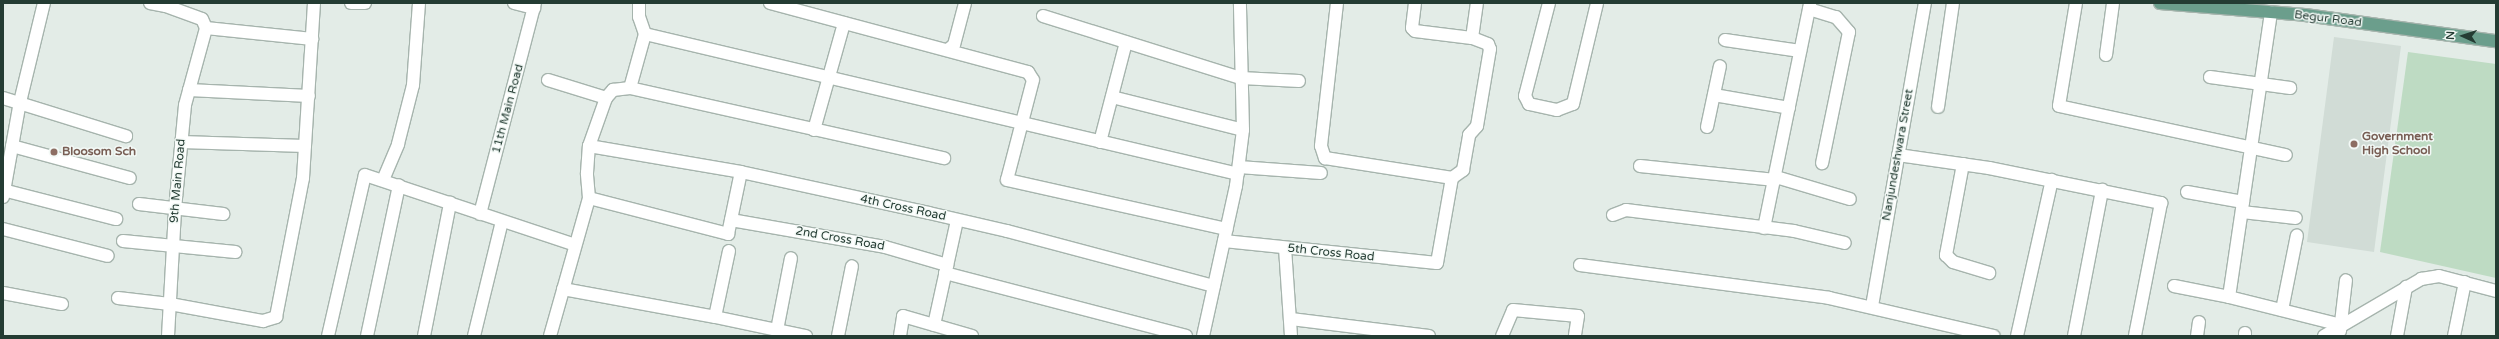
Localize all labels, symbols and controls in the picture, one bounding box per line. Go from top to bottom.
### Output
street label: Begur Road [2293,8,2363,30]
north arrow [2443,16,2483,56]
text: N [2444,31,2457,40]
street label: 11th Main Road [489,63,527,155]
street label: Nanjundeshwara Street [1879,88,1917,222]
place label: Government High School [2362,130,2433,158]
street label: 9th Main Road [167,138,189,224]
marker: Government High School [2349,139,2359,149]
place label: Bloosom Sch [62,145,136,159]
marker: Bloosom Sch [49,147,59,157]
street label: 4th Cross Road [859,192,947,224]
street label: 2nd Cross Road [794,224,886,254]
street label: 5th Cross Road [1287,241,1375,265]

